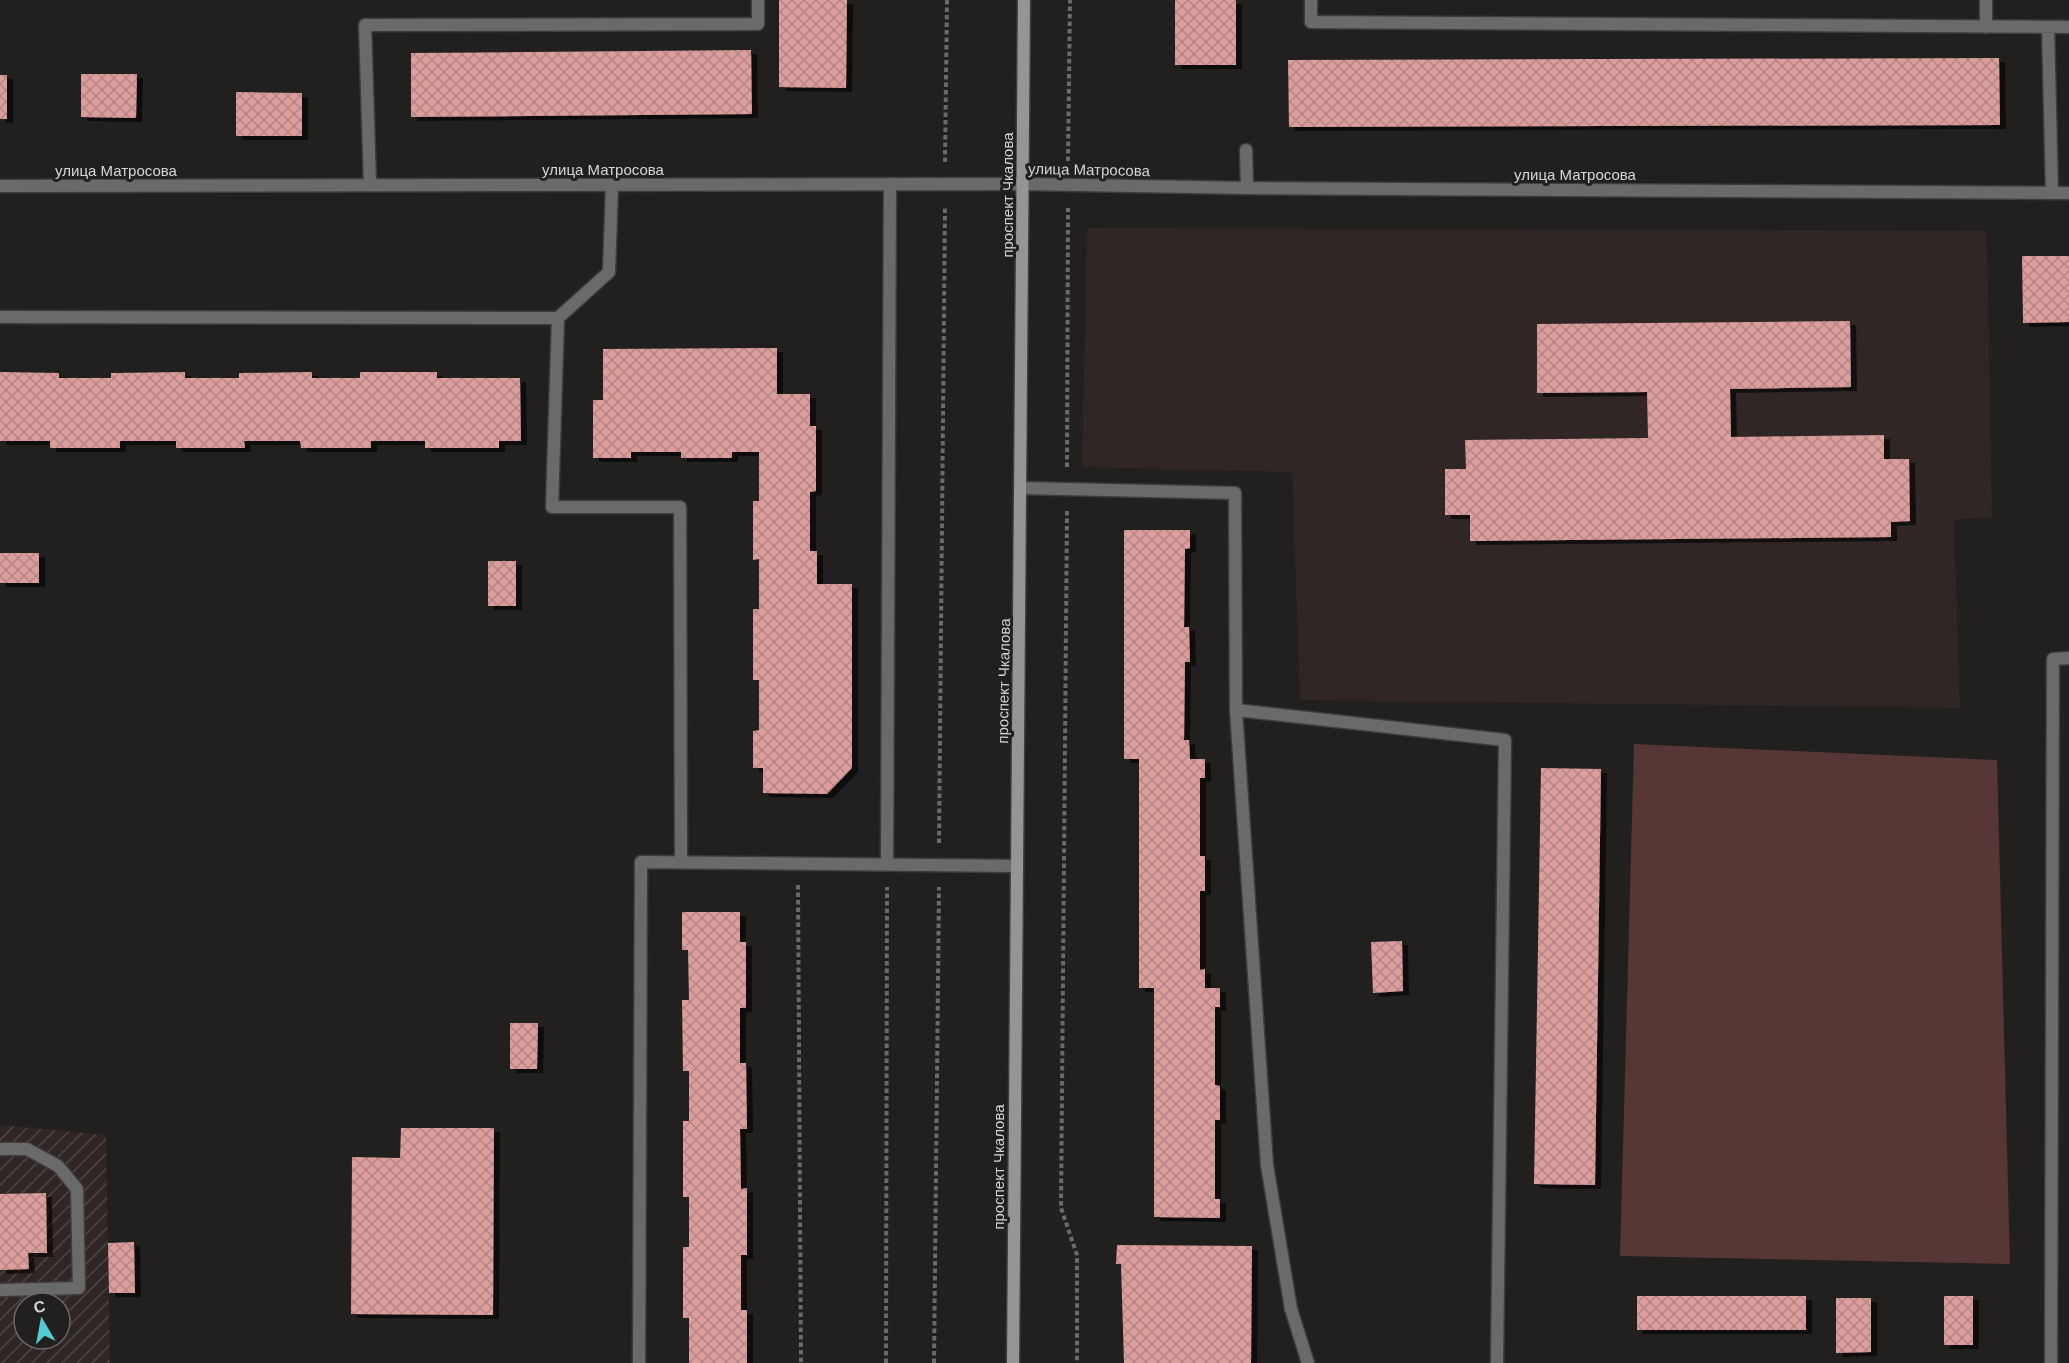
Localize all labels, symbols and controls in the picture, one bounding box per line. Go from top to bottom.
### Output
street label: проспект Чкалова [999,132,1016,258]
street label: улица Матросова [1028,160,1151,179]
street label: улица Матросова [542,161,665,178]
street label: улица Матросова [55,162,178,179]
street label: улица Матросова [1514,166,1637,183]
street label: проспект Чкалова [994,618,1013,744]
street label: проспект Чкалова [990,1104,1007,1230]
north arrow [12,1291,72,1351]
text: С [32,1297,47,1316]

